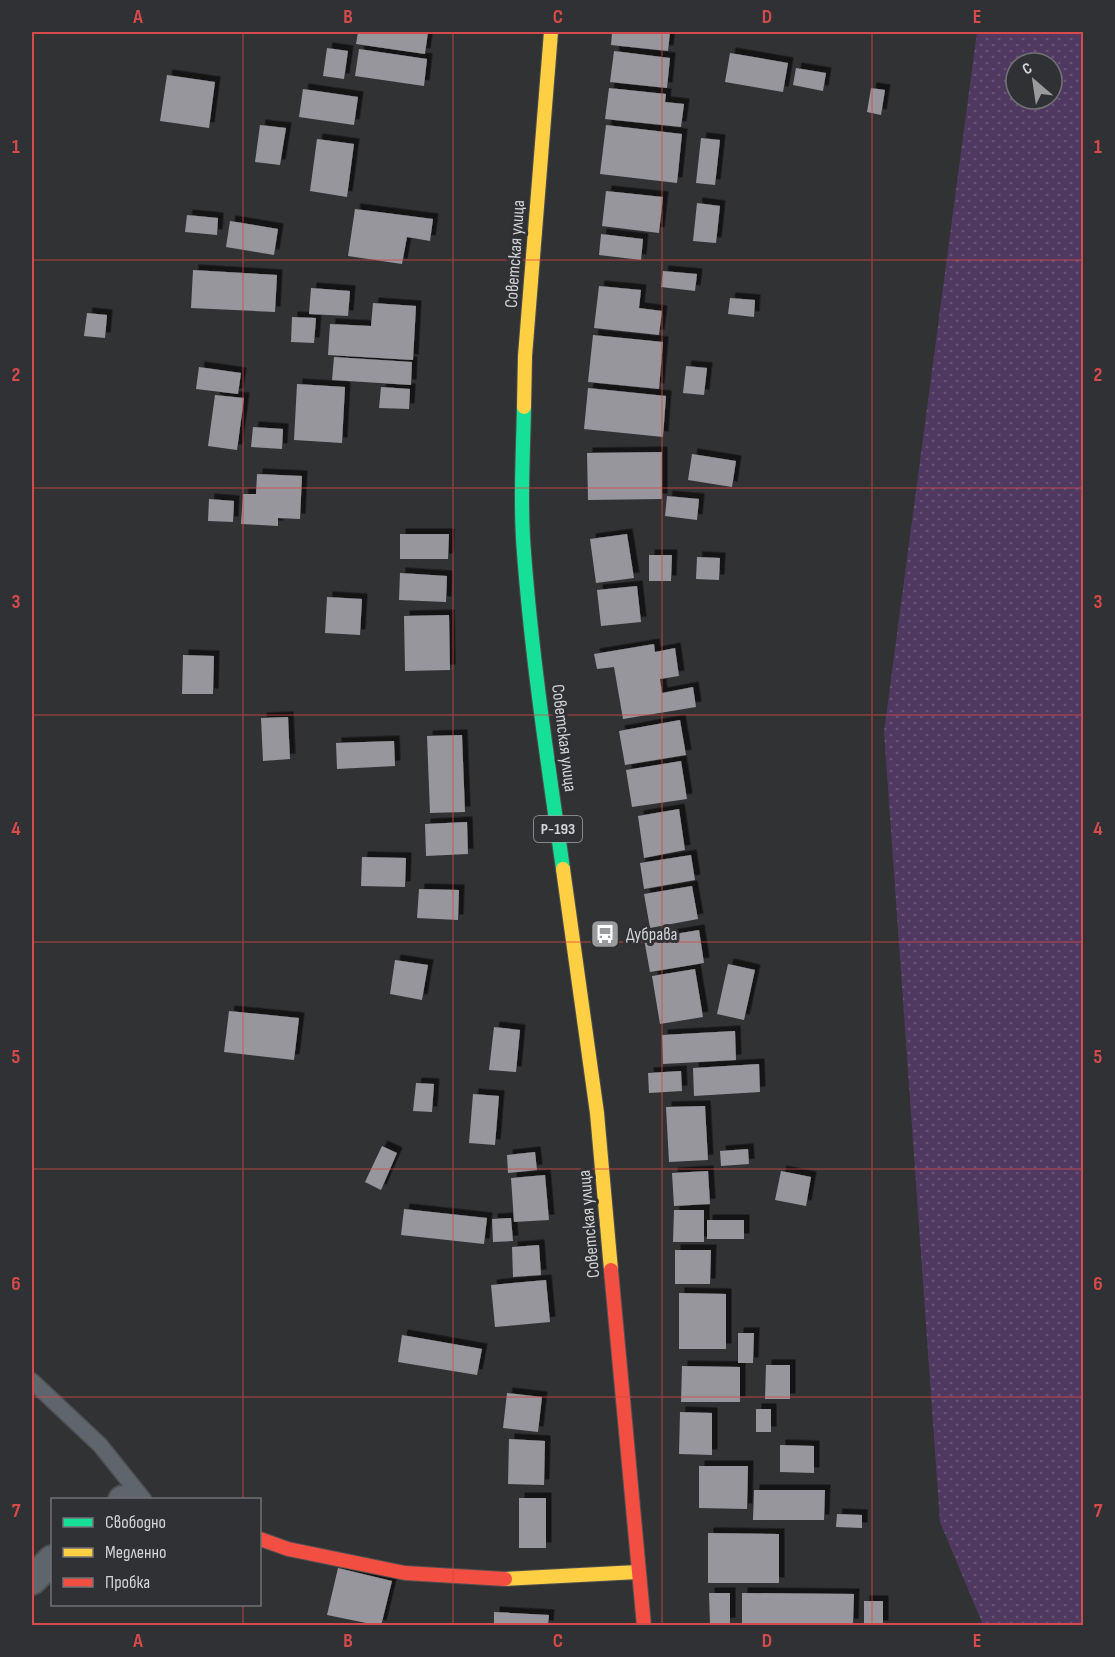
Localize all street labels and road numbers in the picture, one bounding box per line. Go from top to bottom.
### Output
street label: Советская улица [501,199,529,309]
street label: Советская улица [547,683,581,793]
road number: Р-193 [534,816,582,842]
street label: Советская улица [574,1169,604,1279]

